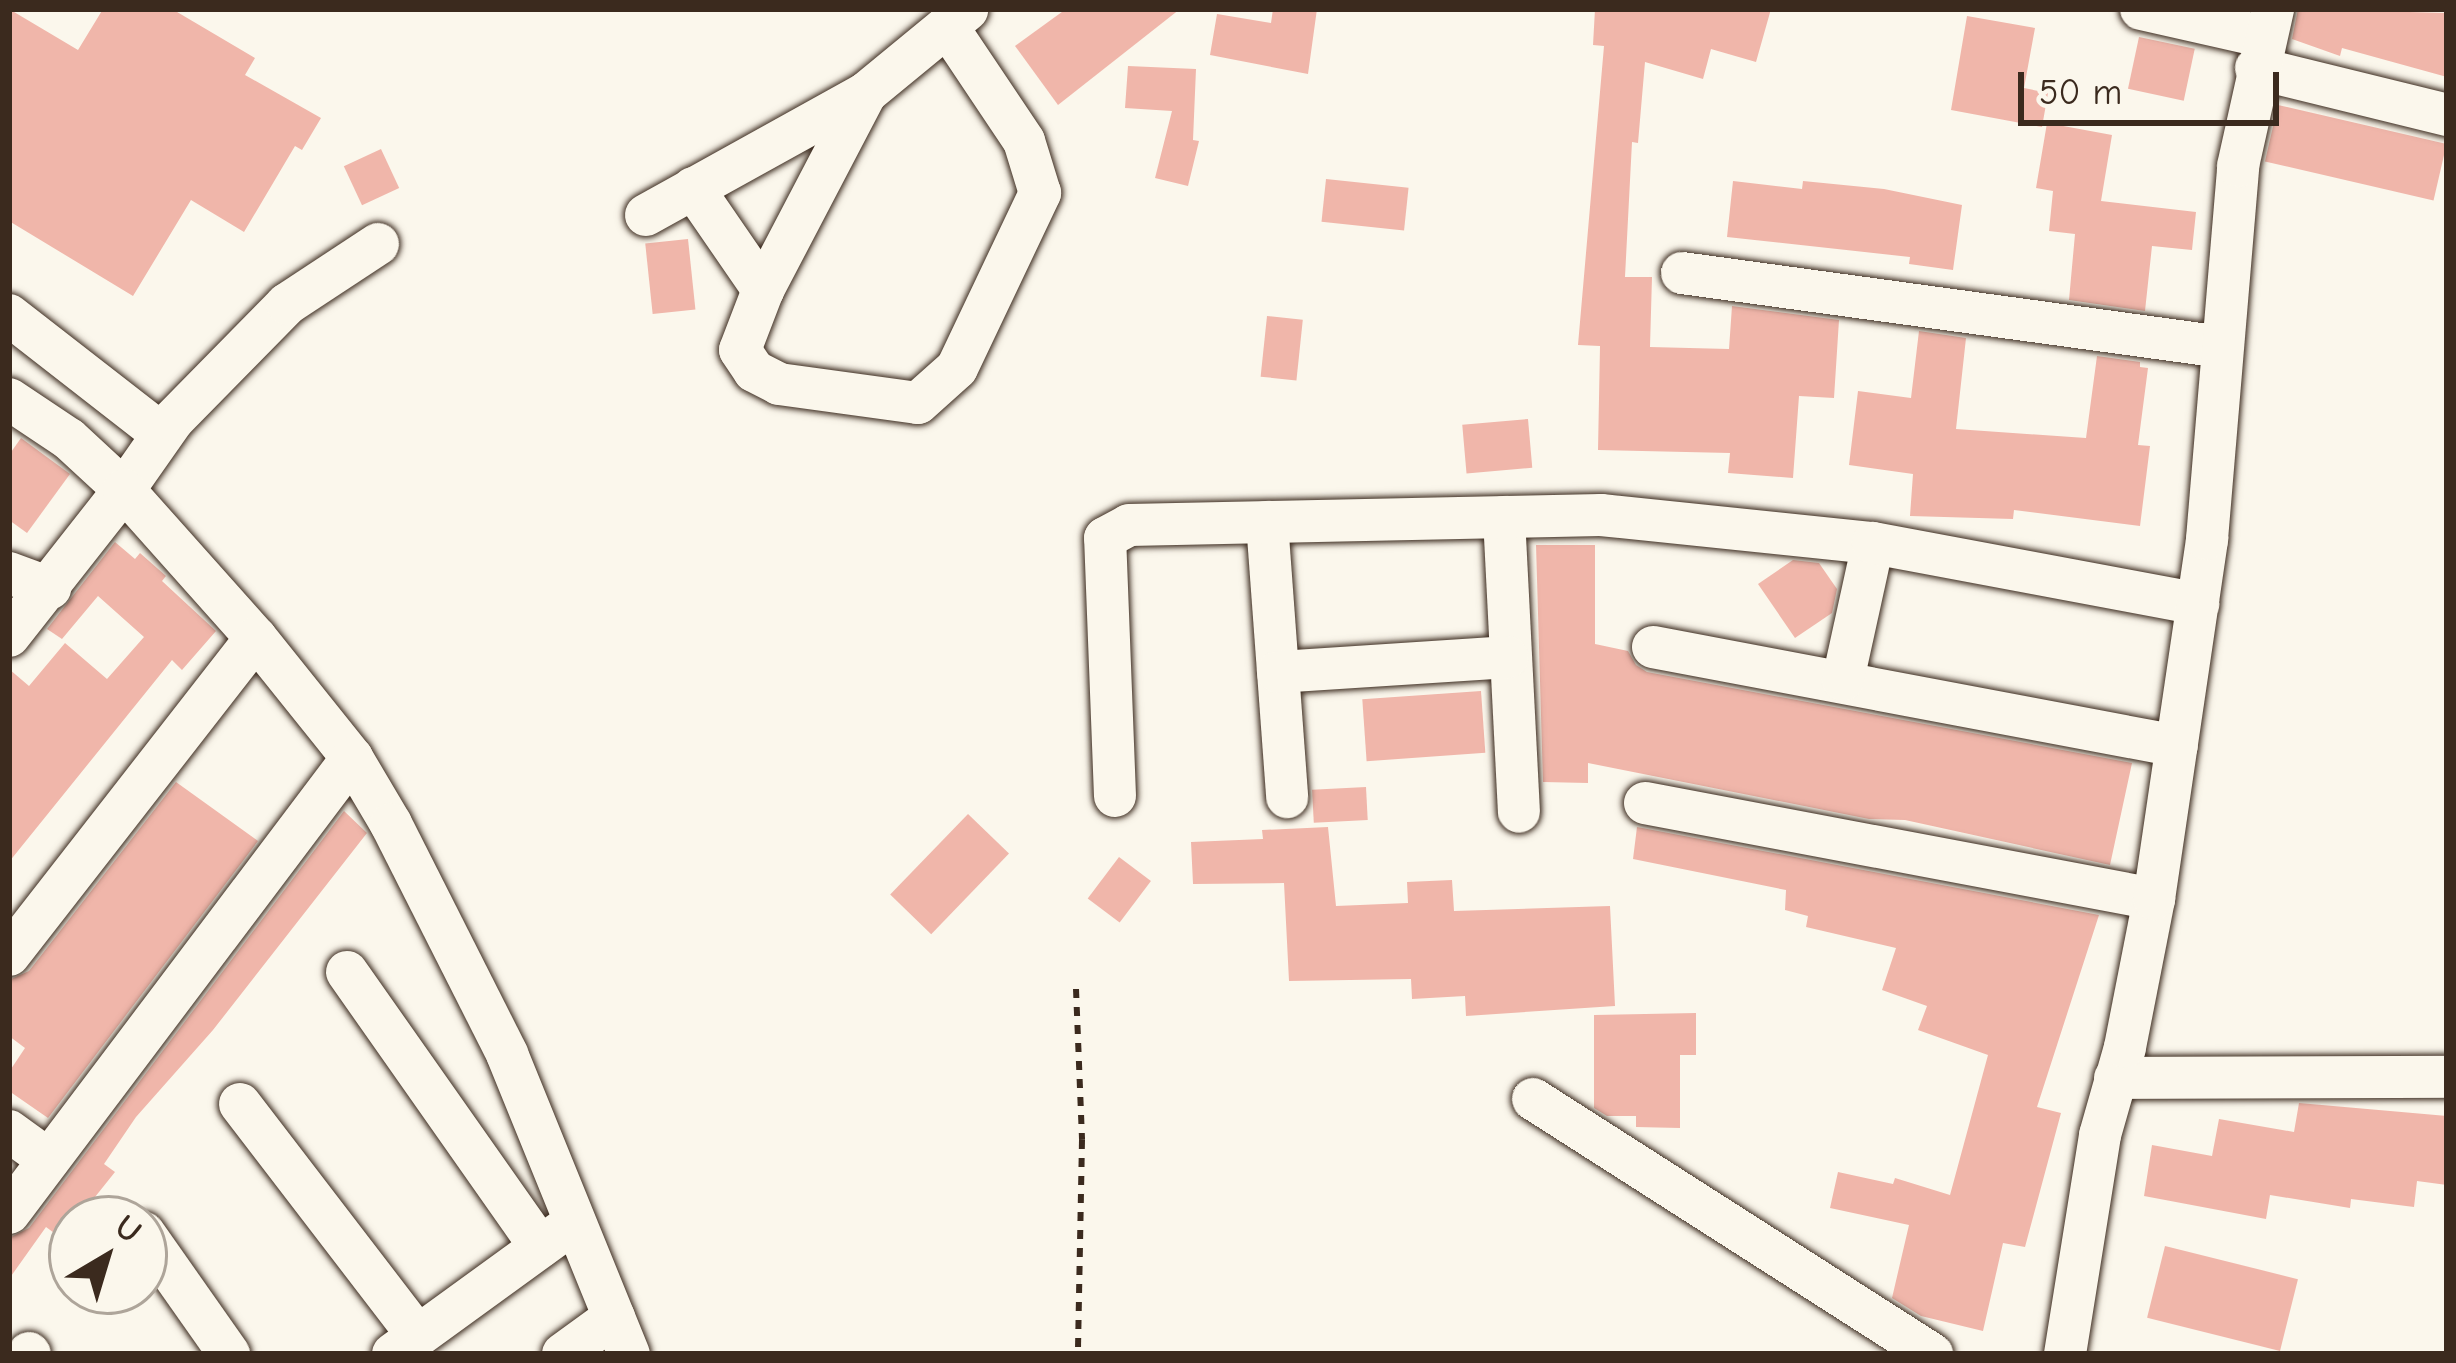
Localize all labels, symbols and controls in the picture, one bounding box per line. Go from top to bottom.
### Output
scale bar [2024,48,2285,122]
text: 50 m [2039,72,2122,113]
north arrow [48,1195,168,1315]
text: U [108,1207,149,1251]

